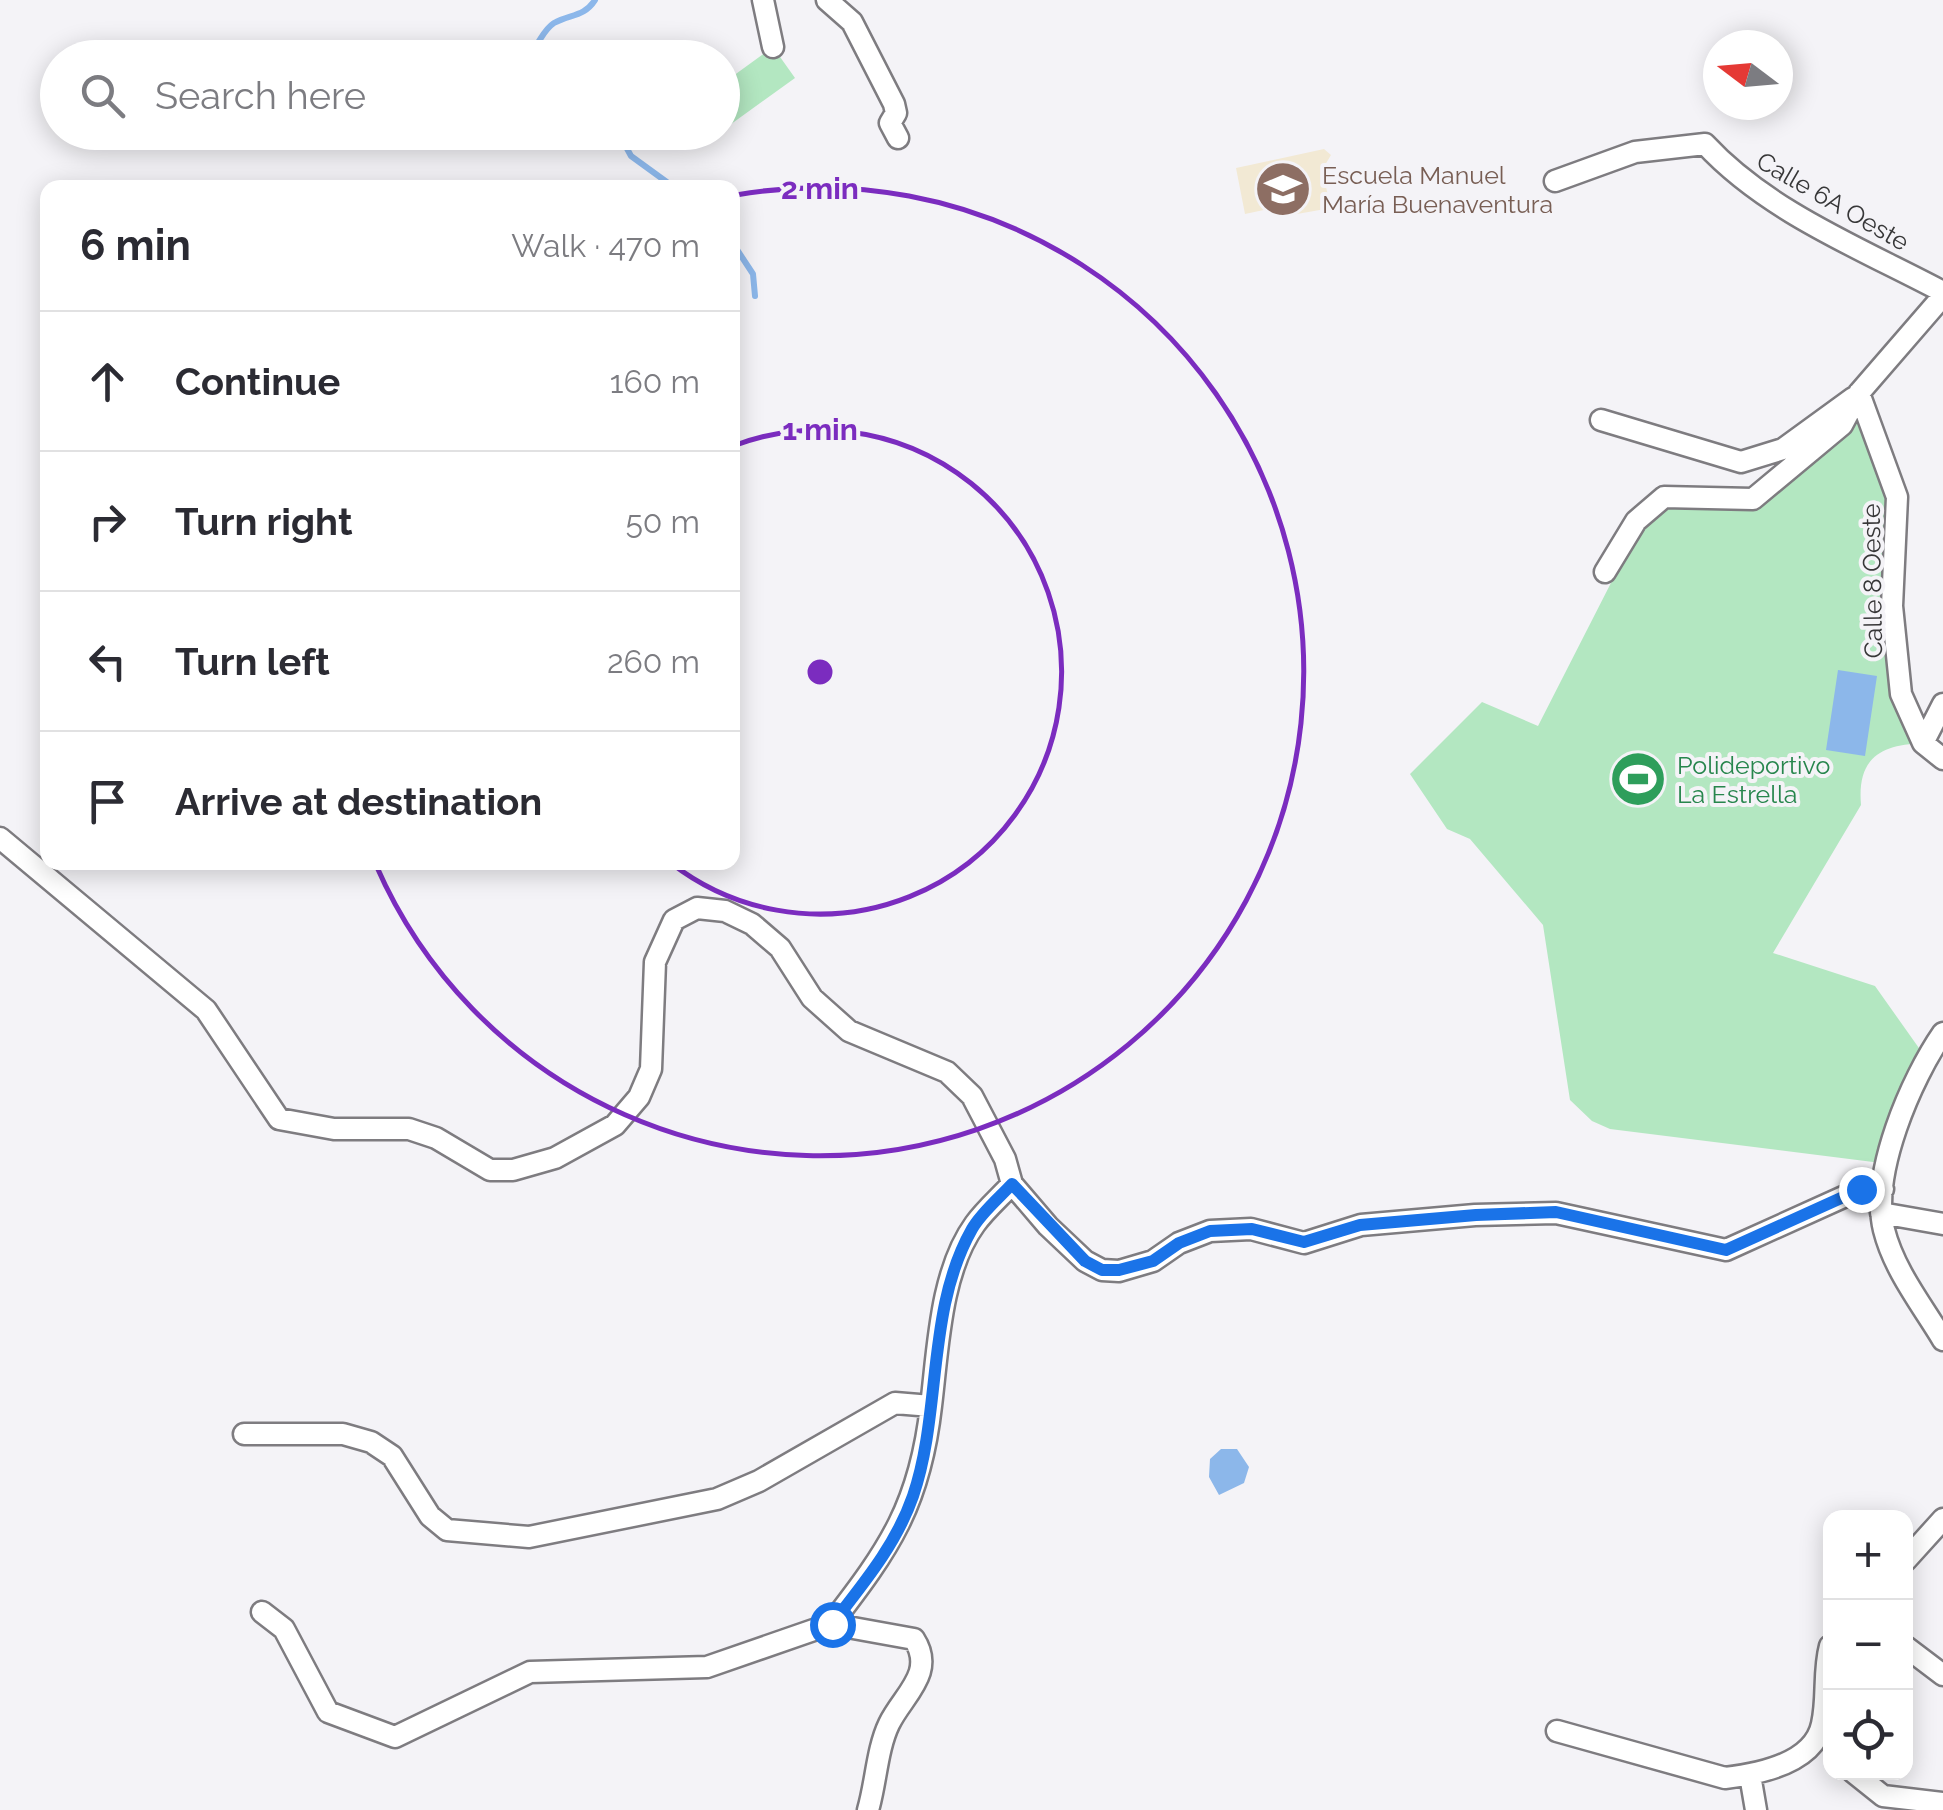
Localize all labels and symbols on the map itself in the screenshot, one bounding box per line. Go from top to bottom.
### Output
north arrow [1703,30,1793,120]
street label: Calle 6A Oeste [1751,145,1915,257]
school or university icon: Escuela Manuel María Buenaventura [1253,159,1313,219]
place label: Escuela Manuel María Buenaventura [1322,160,1553,219]
text: 2 min [781,171,859,206]
text: 1 min [782,412,858,447]
street label: Calle 8 Oeste [1856,503,1888,659]
centre of rings [802,654,838,690]
sports icon: Polideportivo La Estrella [1608,749,1668,809]
place label: Polideportivo La Estrella [1677,750,1830,809]
route end [1839,1167,1885,1213]
route start [810,1602,856,1648]

